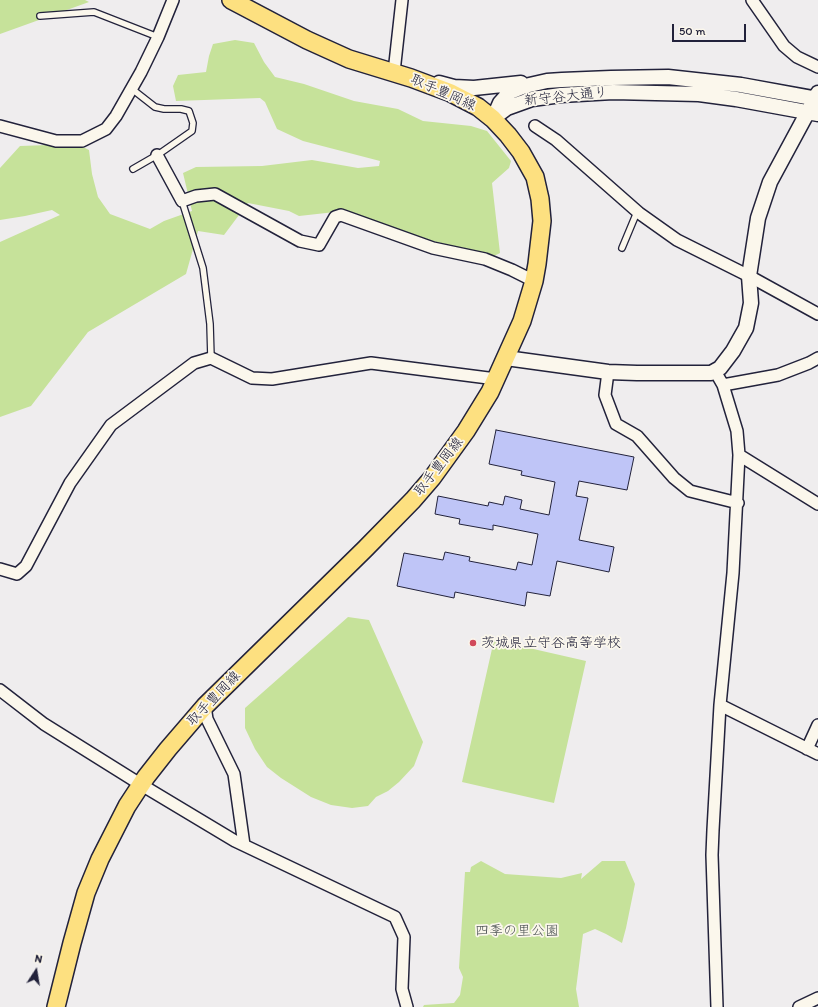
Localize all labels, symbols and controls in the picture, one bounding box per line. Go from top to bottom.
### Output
scale bar [674,16,748,42]
text: 50 m [679,24,705,38]
street label: 取手豊岡線 [408,71,478,115]
street label: 新守谷大通り [523,84,609,110]
street label: 取手豊岡線 [411,434,467,500]
place label: 茨城県立守谷高等学校 [481,635,621,651]
marker: 茨城県立守谷高等学校 [468,638,478,648]
street label: 取手豊岡線 [184,668,244,730]
park label: 四季の里公園 [475,923,559,939]
north arrow [16,951,56,991]
text: N [34,952,44,966]

